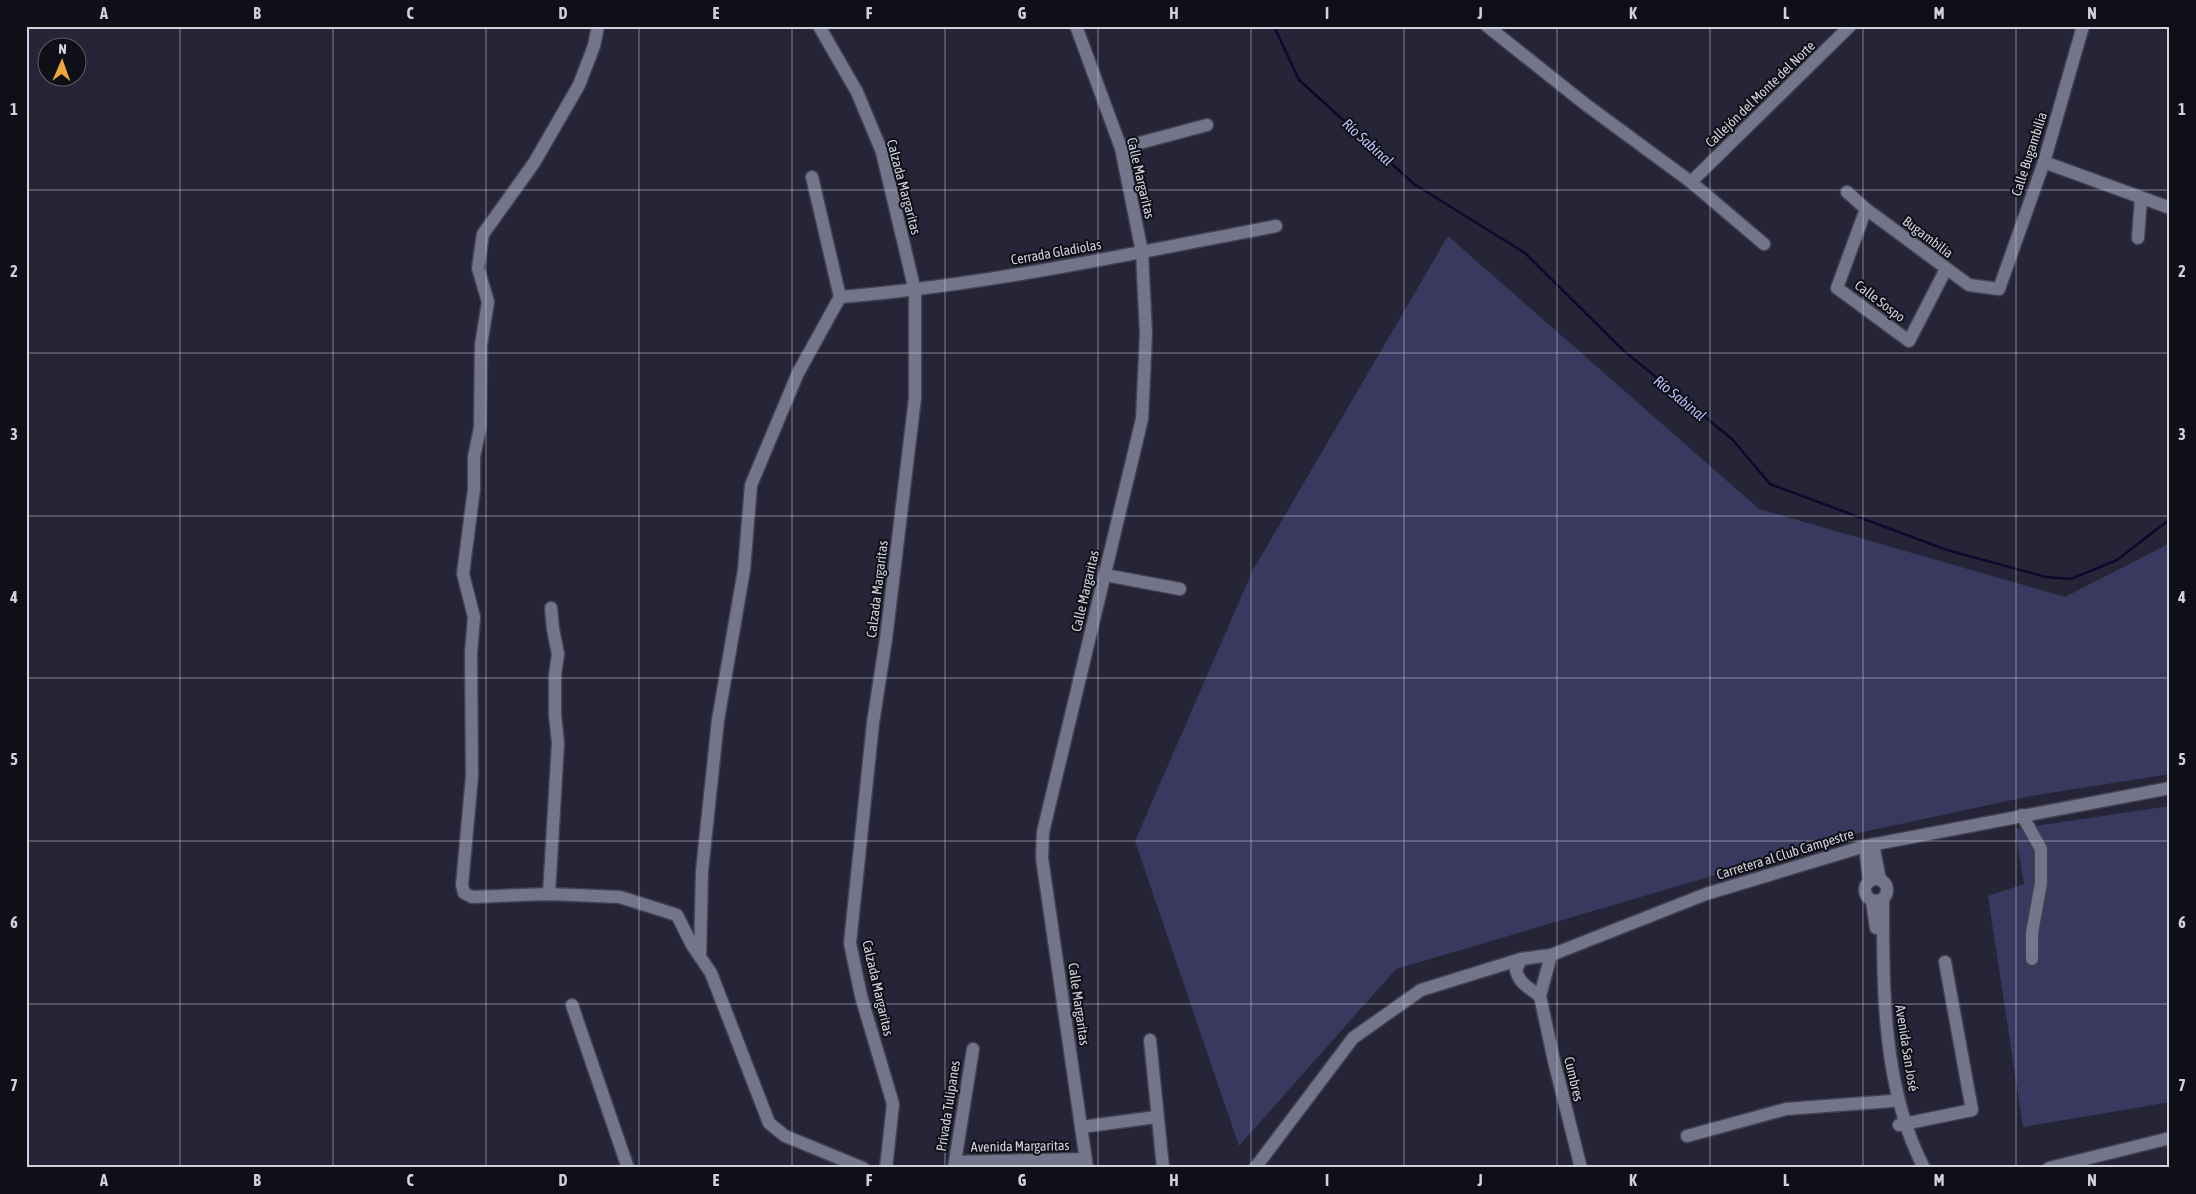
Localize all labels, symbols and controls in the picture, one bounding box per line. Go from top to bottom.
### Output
text: A [99,4,108,22]
text: B [253,4,261,22]
text: C [406,4,414,22]
text: D [559,4,568,22]
text: E [713,4,720,22]
text: F [866,4,873,22]
text: G [1018,4,1027,22]
text: H [1169,4,1179,22]
text: I [1325,4,1329,22]
text: J [1476,4,1483,22]
text: K [1629,4,1637,22]
text: L [1783,4,1790,22]
text: M [1934,4,1944,22]
text: N [2087,4,2097,22]
street label: Callejón del Monte del Norte [1702,37,1818,151]
north arrow [38,38,88,88]
text: N [58,41,67,57]
text: 1 [10,100,18,118]
text: 1 [2178,100,2186,118]
street label: Calle Bugambilia [2008,110,2050,198]
water label: Río Sabinal [1339,115,1397,169]
street label: Calle Margaritas [1124,136,1158,220]
street label: Calzada Margaritas [884,138,924,236]
street label: Bugambilia [1900,213,1956,261]
street label: Cerrada Gladiolas [1010,236,1102,268]
text: 2 [10,262,18,280]
text: 2 [2178,262,2186,280]
street label: Calle Sospo [1852,277,1908,325]
water label: Río Sabinal [1651,372,1710,424]
text: 3 [10,425,18,443]
text: 3 [2178,425,2186,443]
street label: Calzada Margaritas [863,539,891,639]
street label: Calle Margaritas [1068,549,1102,633]
text: 4 [9,588,18,606]
text: 4 [2177,588,2186,606]
text: 5 [10,750,18,768]
text: 5 [2178,750,2186,768]
street label: Carretera al Club Campestre [1714,825,1856,883]
text: 6 [10,913,18,931]
text: 6 [2178,913,2186,931]
street label: Calzada Margaritas [859,939,897,1038]
street label: Calle Margaritas [1065,962,1093,1046]
street label: Avenida San José [1892,1004,1922,1092]
street label: Cumbres [1561,1055,1587,1103]
street label: Privada Tulipanes [933,1059,963,1153]
text: 7 [10,1076,18,1094]
text: 7 [2178,1076,2186,1094]
street label: Avenida Margaritas [971,1137,1069,1155]
text: A [99,1171,108,1189]
text: B [253,1171,261,1189]
text: C [406,1171,414,1189]
text: D [559,1171,568,1189]
text: E [713,1171,720,1189]
text: F [866,1171,873,1189]
text: G [1018,1171,1027,1189]
text: H [1169,1171,1179,1189]
text: I [1325,1171,1329,1189]
text: J [1476,1171,1483,1189]
text: K [1629,1171,1637,1189]
text: L [1783,1171,1790,1189]
text: M [1934,1171,1944,1189]
text: N [2087,1171,2097,1189]

